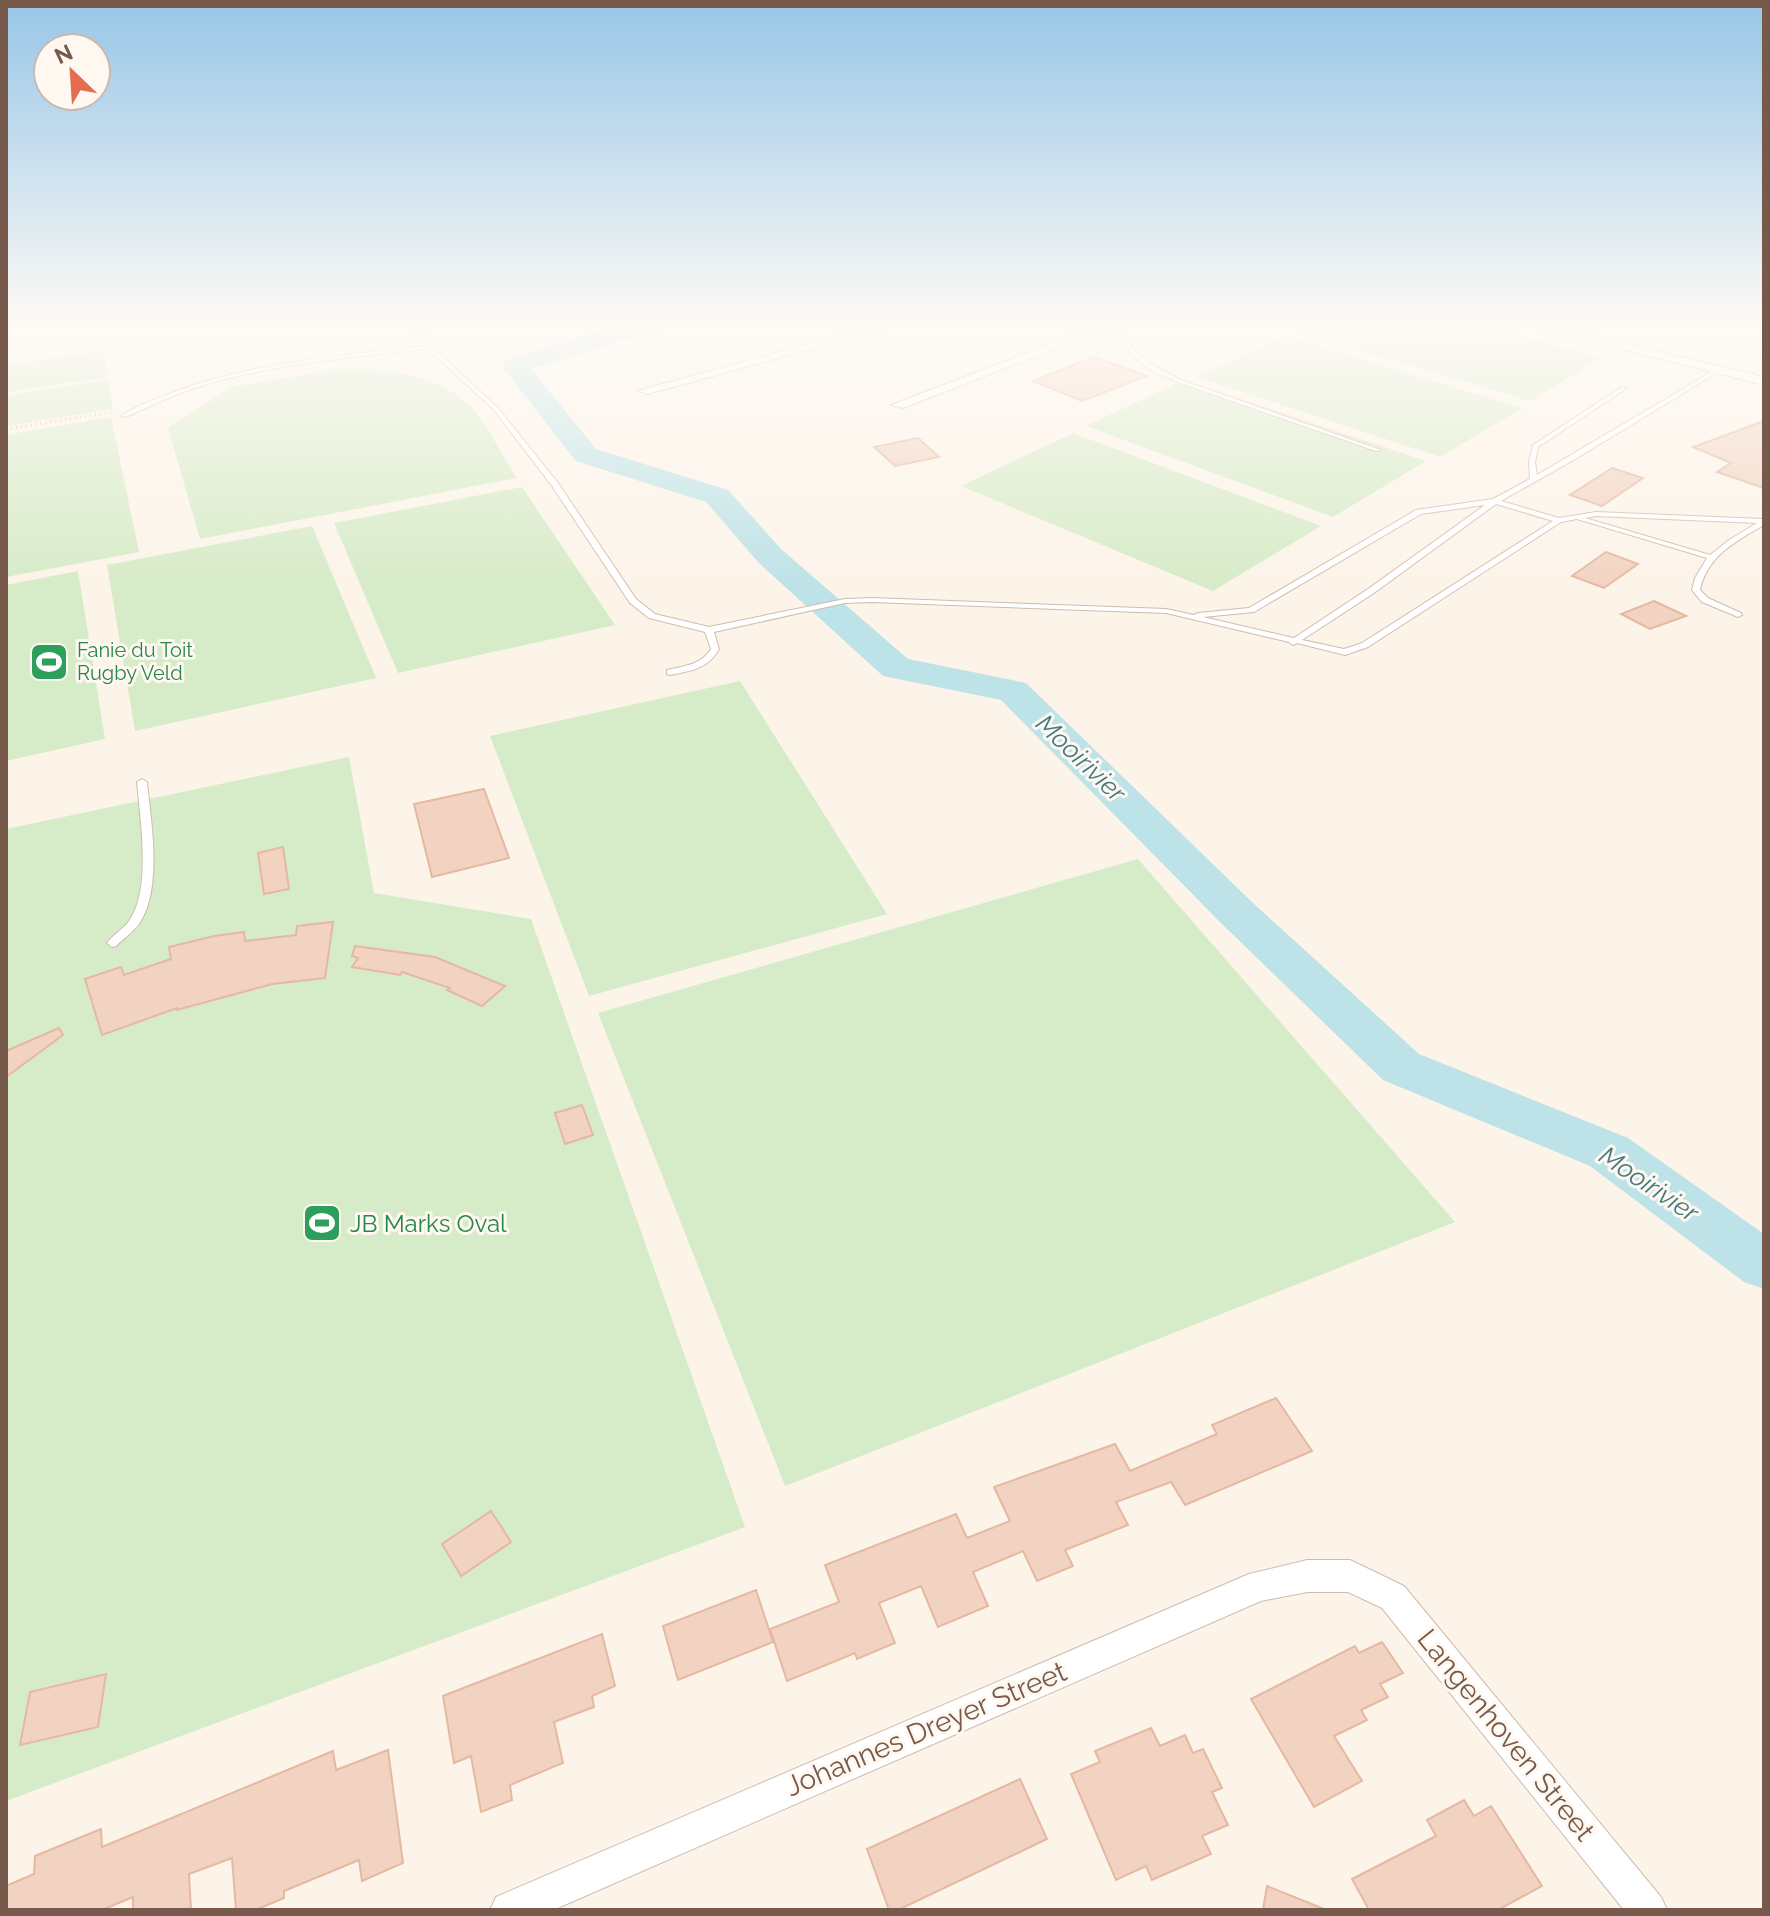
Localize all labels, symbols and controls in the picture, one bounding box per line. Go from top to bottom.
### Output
north arrow [32,32,112,112]
text: N [50,39,77,69]
place label: Fanie du Toit Rugby Veld [77,638,193,685]
sports icon: Fanie du Toit Rugby Veld [28,641,70,683]
water label: Mooirivier [1030,708,1133,809]
water label: Mooirivier [1594,1140,1705,1229]
sports icon: JB Marks Oval [301,1202,343,1244]
place label: JB Marks Oval [350,1209,507,1238]
street label: Langenhoven Street [1411,1623,1602,1848]
street label: Johannes Dreyer Street [781,1655,1072,1803]

